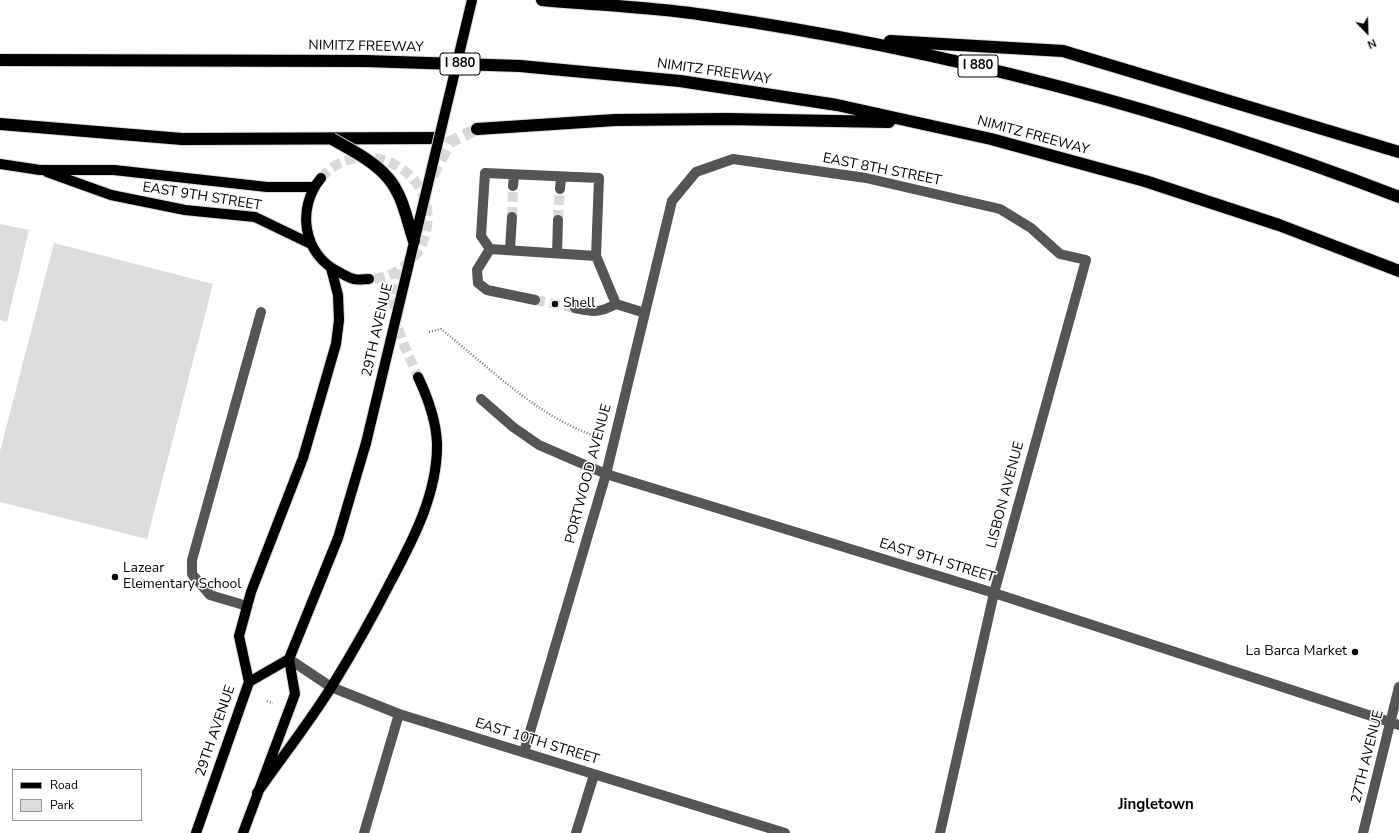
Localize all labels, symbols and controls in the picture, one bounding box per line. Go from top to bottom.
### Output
north arrow [1347,12,1387,52]
text: N [1365,35,1379,52]
street label: NIMITZ FREEWAY [308,38,424,56]
road number: I 880 [440,53,480,75]
road number: I 880 [958,55,998,77]
street label: NIMITZ FREEWAY [656,56,772,88]
street label: NIMITZ FREEWAY [975,113,1091,159]
street label: EAST 8TH STREET [821,150,943,190]
street label: EAST 9TH STREET [141,179,263,215]
street label: 29TH AVENUE [359,282,397,378]
place label: Shell [563,296,595,312]
marker: Shell [550,299,560,309]
street label: PORTWOOD AVENUE [562,402,616,546]
street label: LISBON AVENUE [984,440,1028,550]
street label: EAST 9TH STREET [877,535,997,587]
place label: Lazear Elementary School [123,561,241,594]
marker: Lazear Elementary School [110,572,120,582]
place label: La Barca Market [1246,644,1347,660]
marker: La Barca Market [1350,647,1360,657]
street label: 29TH AVENUE [193,683,239,779]
street label: 27TH AVENUE [1348,709,1388,805]
street label: EAST 10TH STREET [473,715,601,769]
legend [12,769,142,821]
text: Road [50,777,78,793]
district label: Jingletown [1118,796,1194,814]
text: Park [50,797,74,813]

